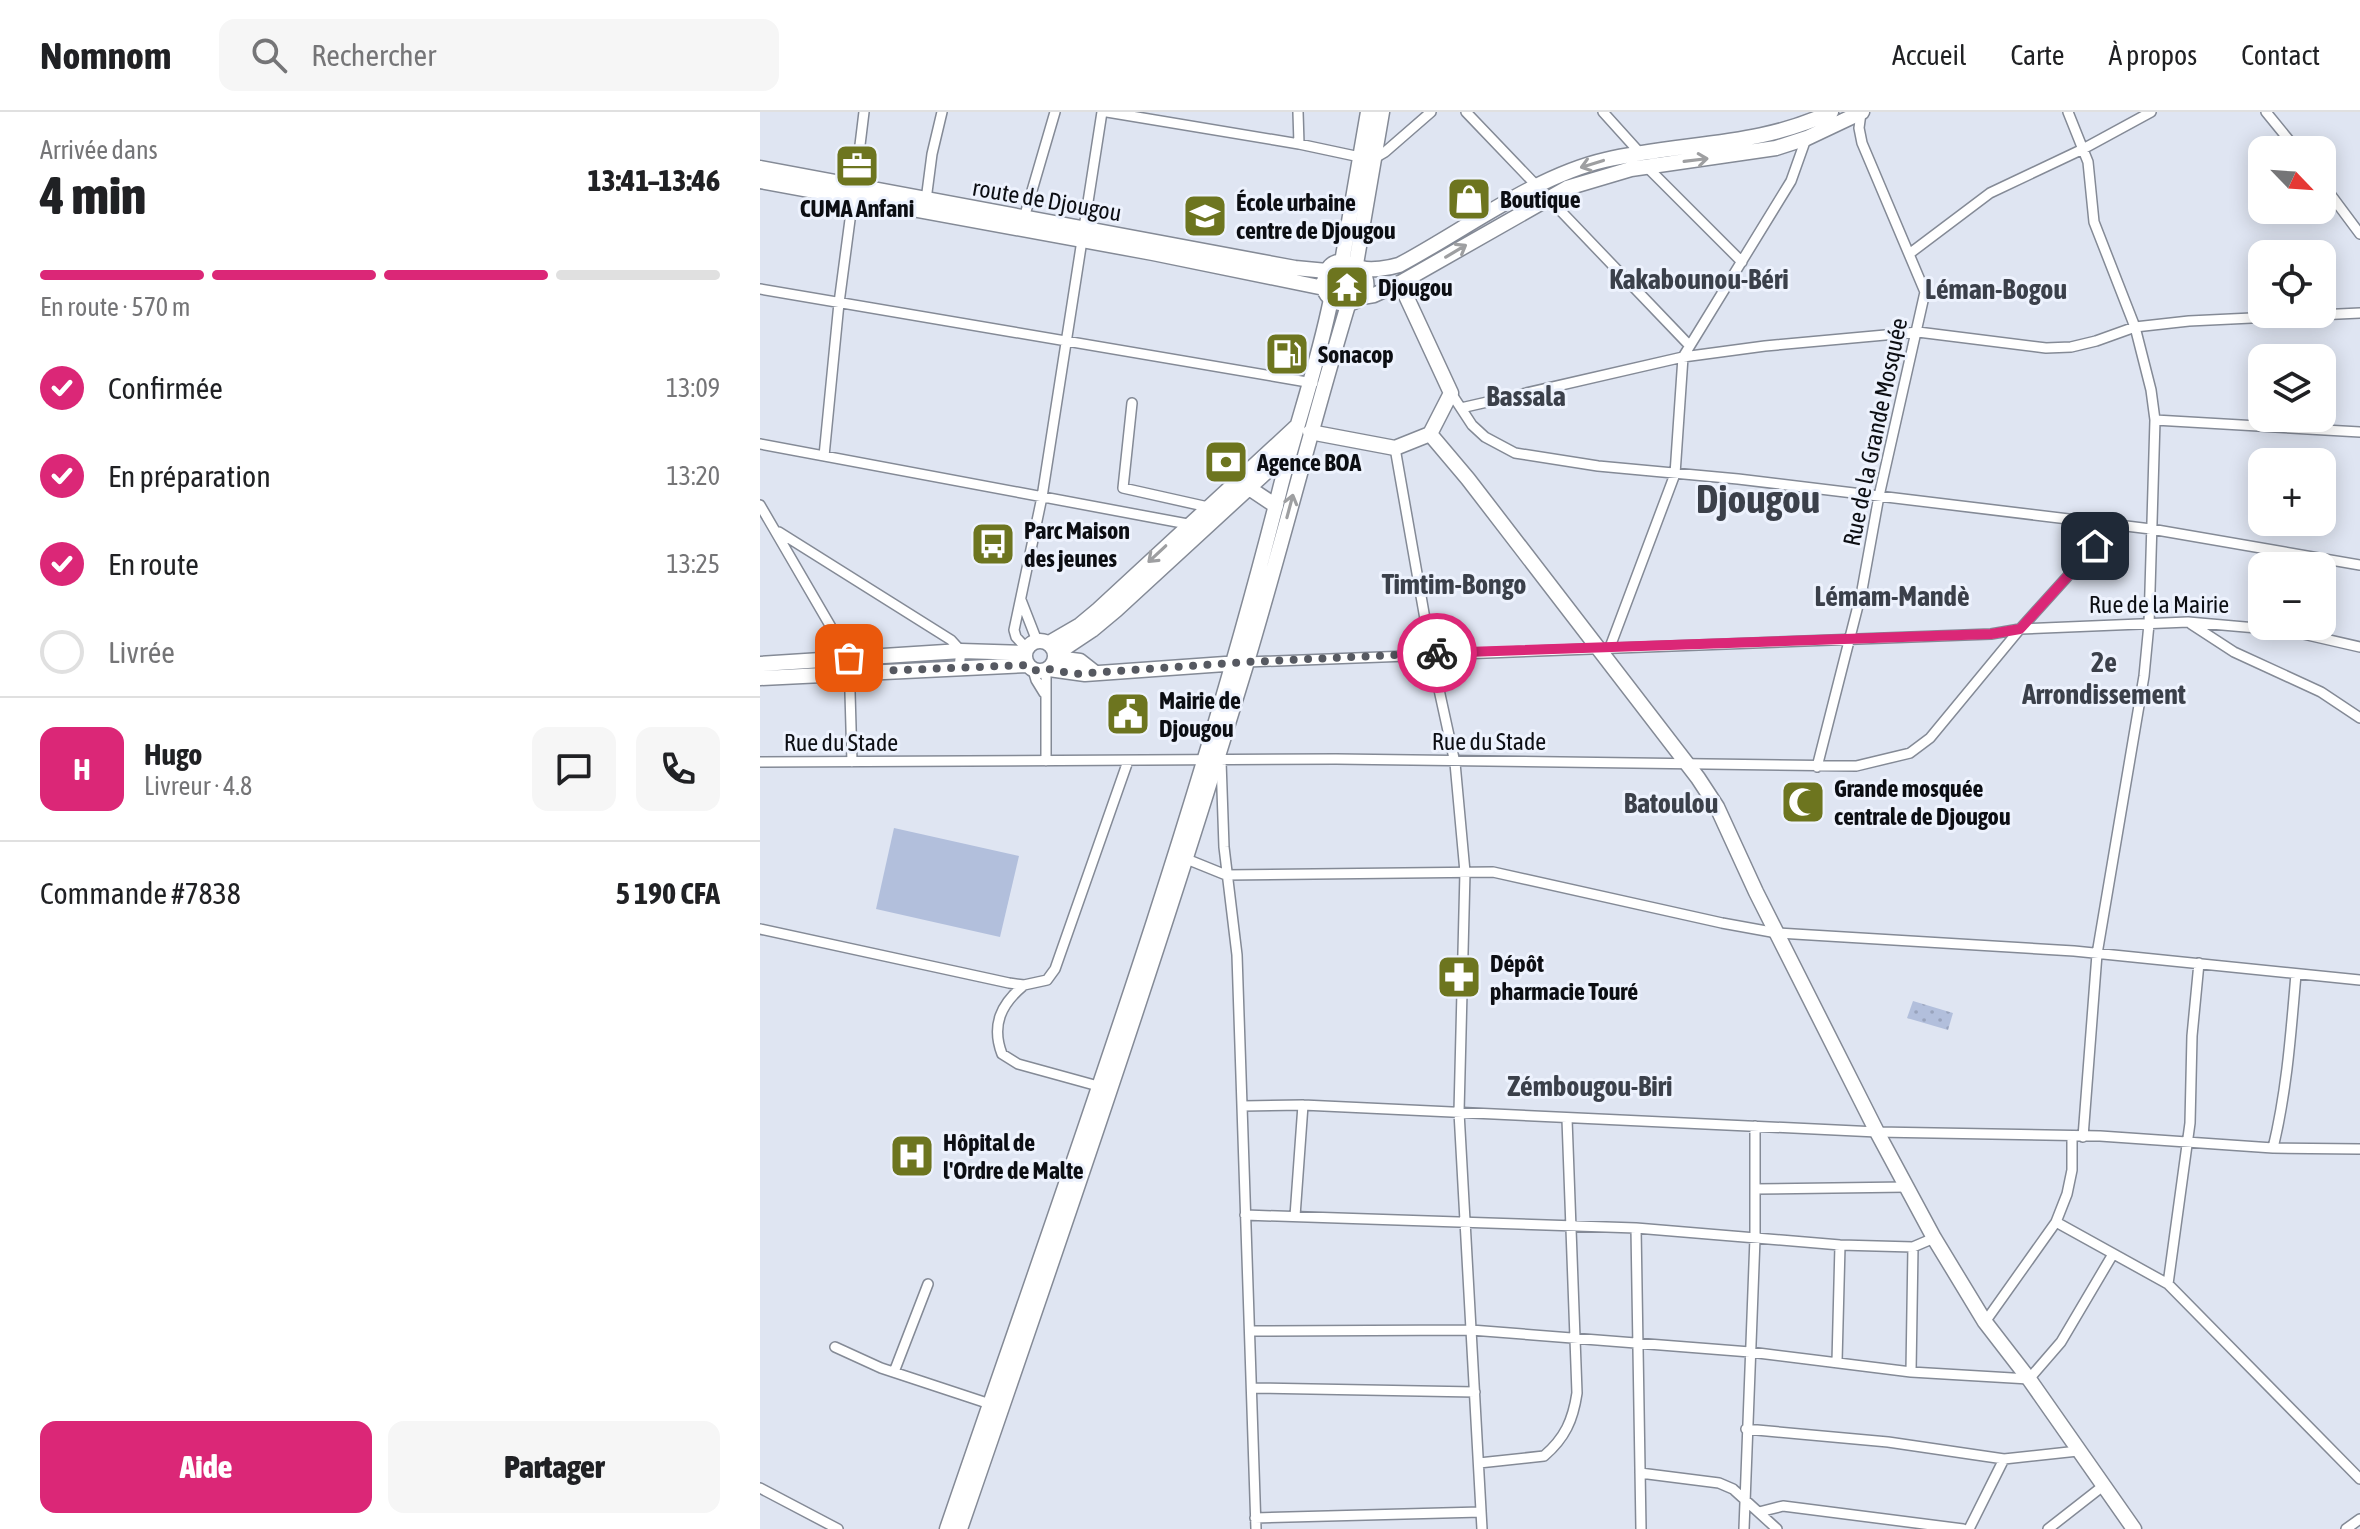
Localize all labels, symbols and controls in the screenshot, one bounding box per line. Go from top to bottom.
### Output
search box [219,19,779,91]
icon: search [247,33,291,77]
text: Nomnom [40,34,171,77]
text: Rechercher [311,38,436,72]
text: Accueil [1892,39,1966,71]
text: Carte [2010,39,2065,71]
text: À propos [2109,39,2197,71]
text: Contact [2241,39,2320,71]
text: Arrivée dans [40,135,158,165]
north arrow [2248,136,2336,224]
map controls [2248,136,2336,640]
office icon: CUMA Anfani [833,142,881,190]
one-way arrow [1682,153,1709,168]
one-way arrow [1579,157,1605,172]
text: 13:41–13:46 [588,163,720,197]
text: 4 min [40,165,146,225]
street label: route de Djougou [970,174,1124,226]
shop icon: Boutique [1445,175,1493,223]
place label: Boutique [1500,186,1581,213]
place label: École urbaine centre de Djougou [1236,189,1396,244]
school or university icon: École urbaine centre de Djougou [1181,192,1229,240]
place label: CUMA Anfani [800,195,914,222]
button: locate [2248,240,2336,328]
one-way arrow [1444,243,1467,259]
temple icon: Djougou [1323,263,1371,311]
district label: Kakabounou-Béri [1609,263,1789,295]
district label: Léman-Bogou [1925,273,2067,305]
place label: Djougou [1378,274,1453,301]
text: En route · 570 m [40,292,190,322]
street label: Rue de la Grande Mosquée [1838,316,1912,548]
fuel station icon: Sonacop [1263,330,1311,378]
place label: Sonacop [1318,341,1394,368]
button: layers [2248,344,2336,432]
icon: check [40,366,84,410]
text: Confirmée [108,371,223,405]
text: 13:09 [666,373,720,403]
district label: Bassala [1486,380,1566,412]
bank icon: Agence BOA [1202,438,1250,486]
button: + [2248,448,2336,536]
place label: Agence BOA [1256,449,1362,476]
icon: check [40,454,84,498]
text: En préparation [108,459,271,493]
text: 13:20 [666,461,720,491]
district label: Djougou [1696,476,1820,521]
one-way arrow [1283,493,1298,519]
pin [2061,512,2129,580]
place label: Parc Maison des jeunes [1024,517,1130,572]
bus stop icon: Parc Maison des jeunes [969,520,1017,568]
icon: home [2073,524,2117,568]
icon: check [40,542,84,586]
one-way arrow [1147,545,1167,564]
text: En route [108,547,199,581]
text: 13:25 [666,549,720,579]
button: − [2248,552,2336,640]
district label: Timtim-Bongo [1382,568,1526,600]
district label: Lémam-Mandè [1814,580,1970,612]
street label: Rue de la Mairie [2089,591,2229,618]
courier [1397,613,1477,693]
pin [815,624,883,692]
icon: bike [1415,631,1459,675]
text: Livrée [108,635,175,669]
icon: bag [827,636,871,680]
district label: 2e Arrondissement [2021,646,2186,710]
place label: Mairie de Djougou [1159,687,1241,742]
public building icon: Mairie de Djougou [1104,690,1152,738]
button: chat [532,727,616,811]
button: phone [636,727,720,811]
street label: Rue du Stade [1432,728,1546,755]
street label: Rue du Stade [784,729,898,756]
text: Hugo [144,737,202,771]
text: H [73,752,91,786]
text: Livreur · 4.8 [144,771,252,801]
place label: Grande mosquée centrale de Djougou [1834,775,2011,830]
mosque icon: Grande mosquée centrale de Djougou [1779,778,1827,826]
district label: Batoulou [1624,787,1718,819]
text: Commande #7838 [40,876,241,910]
text: 5 190 CFA [616,876,720,910]
place label: Dépôt pharmacie Touré [1490,950,1638,1005]
pharmacy icon: Dépôt pharmacie Touré [1435,953,1483,1001]
district label: Zémbougou-Biri [1507,1070,1673,1102]
place label: Hôpital de l'Ordre de Malte [943,1129,1084,1184]
hospital icon: Hôpital de l'Ordre de Malte [888,1132,936,1180]
button: Aide [40,1421,372,1513]
button: Partager [388,1421,720,1513]

